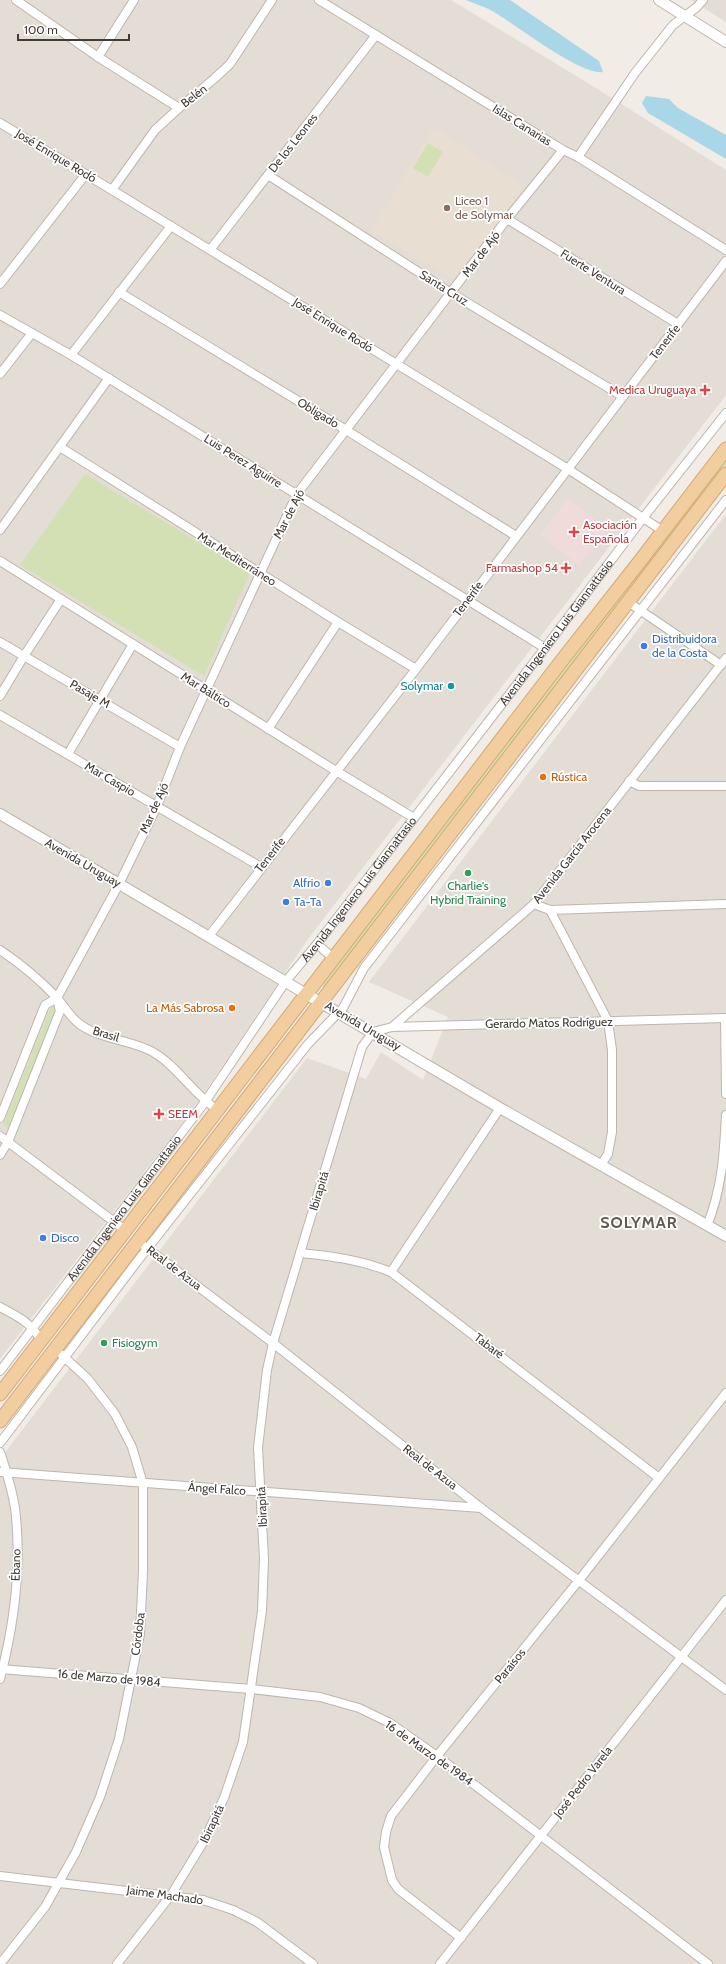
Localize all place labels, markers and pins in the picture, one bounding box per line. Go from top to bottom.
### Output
place label: Liceo 1 de Solymar [455,193,513,222]
marker: Liceo 1 de Solymar [442,203,452,213]
place label: Medica Uruguaya [609,382,696,397]
marker: Medica Uruguaya [699,384,711,396]
place label: Asociación Española [583,517,637,546]
marker: Asociación Española [568,526,580,538]
place label: Farmashop 54 [486,560,558,575]
marker: Farmashop 54 [561,563,571,573]
place label: Distribuidora de la Costa [652,631,717,660]
marker: Distribuidora de la Costa [639,641,649,651]
place label: Solymar [401,678,443,693]
marker: Solymar [446,681,456,691]
place label: Rústica [551,769,587,784]
marker: Rústica [538,772,548,782]
marker: Charlie's Hybrid Training [463,868,473,878]
place label: Alfrio [293,875,320,890]
marker: Alfrio [323,878,333,888]
place label: Charlie's Hybrid Training [430,878,507,907]
place label: Ta-Ta [294,894,322,909]
marker: Ta-Ta [281,897,291,907]
place label: La Más Sabrosa [146,1000,224,1015]
marker: La Más Sabrosa [227,1003,237,1013]
place label: SEEM [168,1106,198,1121]
marker: SEEM [153,1108,165,1120]
place label: Disco [51,1230,80,1245]
marker: Disco [38,1233,48,1243]
place label: Fisiogym [112,1335,157,1350]
marker: Fisiogym [99,1338,109,1348]

